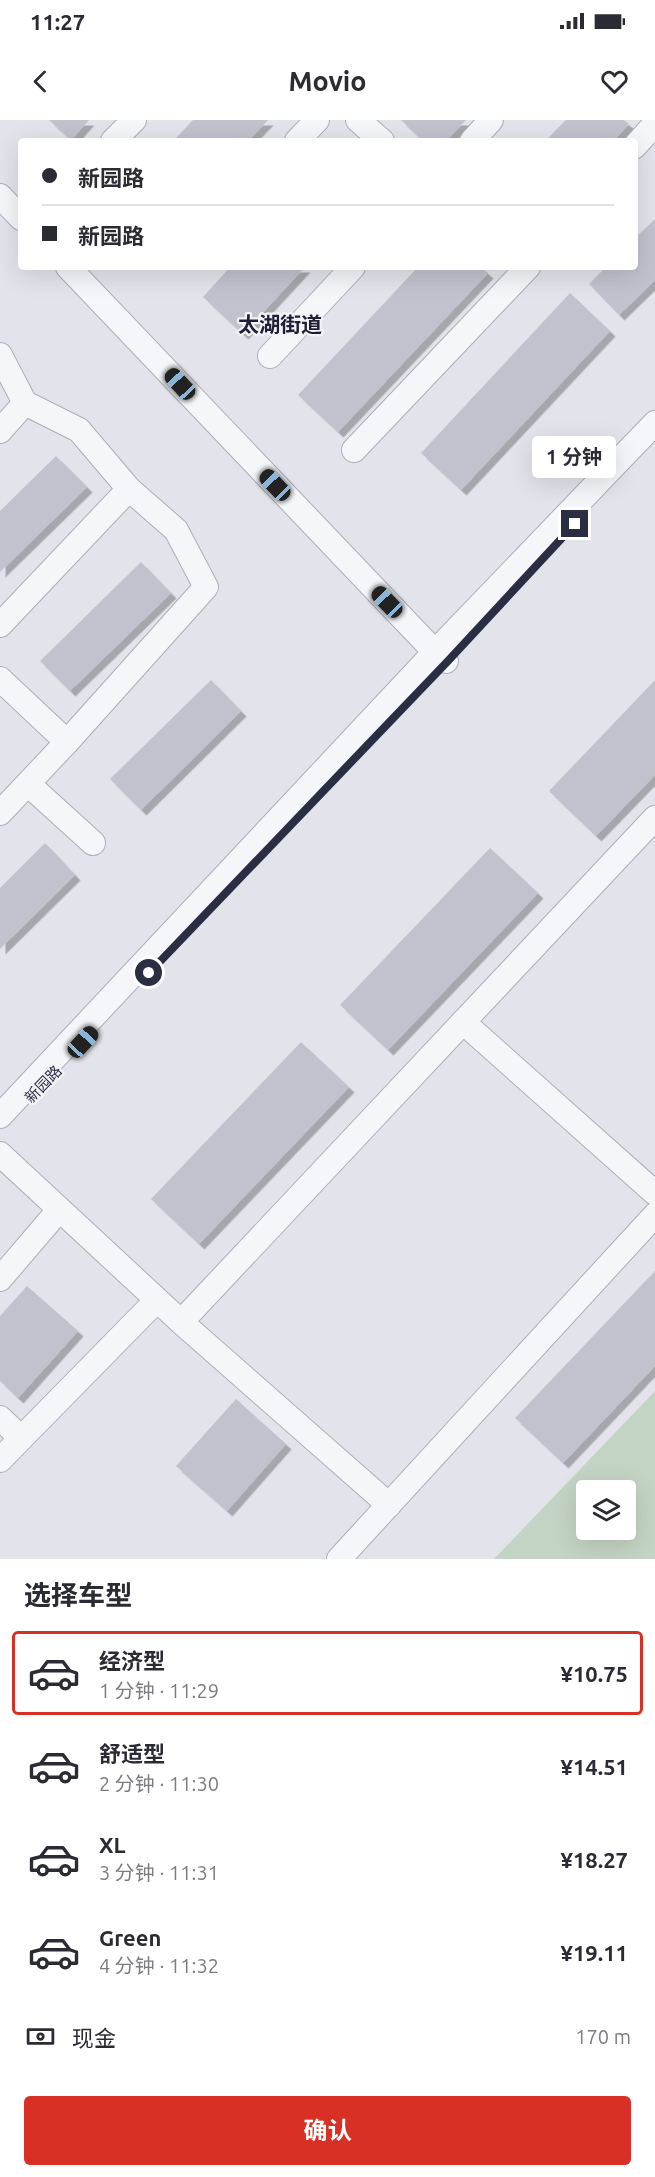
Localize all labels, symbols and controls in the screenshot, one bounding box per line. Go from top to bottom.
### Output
text: 11:27 [30,9,85,34]
icon: back [24,65,57,98]
icon: heart [598,65,631,98]
text: Movio [288,66,367,96]
text: 新园路 [78,165,144,190]
text: 新园路 [78,223,144,248]
district label: 太湖街道 [238,312,322,336]
car [161,365,199,403]
callout: 1 分钟 [533,437,617,479]
text: 1 分钟 [546,445,602,468]
car [256,466,294,504]
route end [561,510,588,537]
car [368,583,406,621]
route start [135,959,162,986]
car [64,1023,102,1061]
street label: 新园路 [21,1062,65,1106]
map controls [576,1480,636,1540]
button: layers [576,1480,636,1540]
text: 选择车型 [24,1580,132,1610]
icon: car [27,1646,81,1700]
text: 经济型 [99,1648,165,1673]
text: ¥10.75 [561,1661,628,1686]
text: 1 分钟 · 11:29 [99,1679,219,1702]
icon: car [27,1739,81,1793]
text: 舒适型 [99,1741,165,1766]
text: ¥14.51 [561,1754,628,1779]
text: 2 分钟 · 11:30 [99,1772,219,1795]
icon: car [27,1832,81,1886]
text: XL [99,1832,126,1857]
text: ¥18.27 [561,1847,628,1872]
text: 3 分钟 · 11:31 [99,1861,219,1884]
icon: car [27,1925,81,1979]
text: Green [99,1925,161,1950]
text: ¥19.11 [561,1940,628,1965]
text: 4 分钟 · 11:32 [99,1954,219,1977]
icon: cash [24,2020,57,2053]
text: 现金 [72,2025,116,2050]
text: 170 m [575,2025,631,2048]
button: 确认 [24,2096,631,2165]

